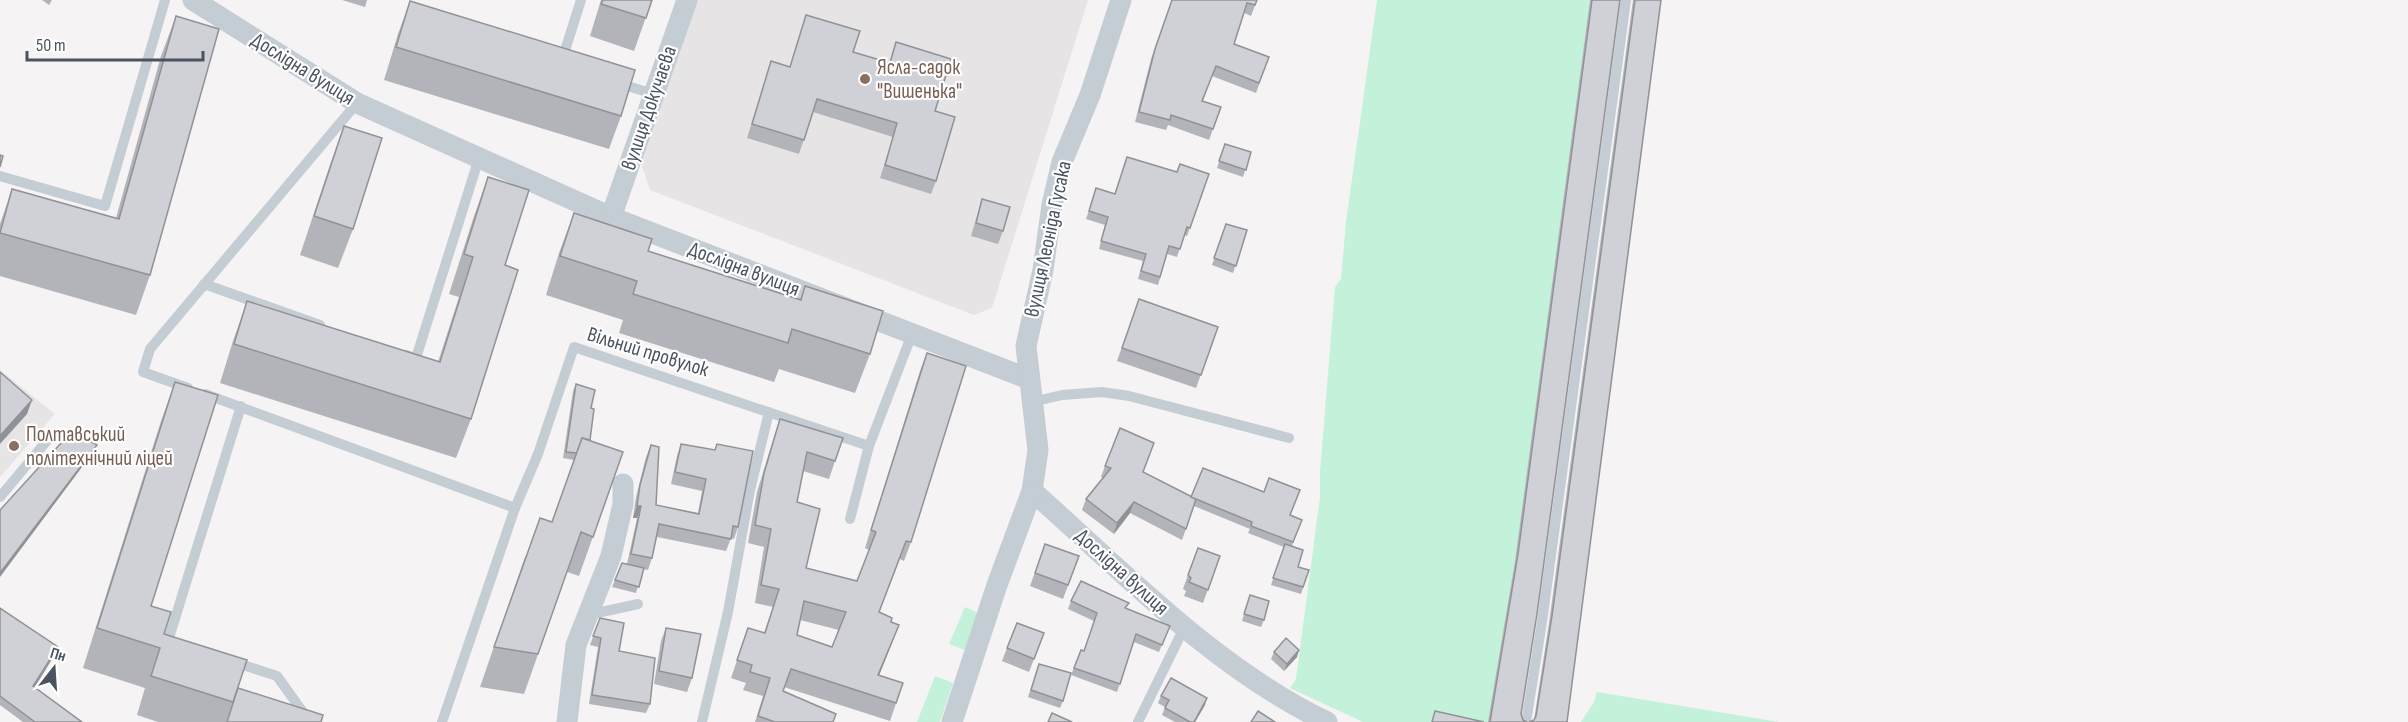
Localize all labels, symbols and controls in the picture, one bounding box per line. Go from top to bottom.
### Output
scale bar [27,24,202,62]
street label: Дослідна вулиця [247,27,359,111]
text: 50 m [36,35,66,56]
street label: вулиця Докучаєва [616,43,682,173]
place label: Ясла-садок "Вишенька" [877,55,962,104]
marker: Ясла-садок "Вишенька" [858,72,872,86]
street label: вулиця Леоніда Гусака [1019,159,1077,319]
street label: Дослідна вулиця [685,236,803,302]
street label: Вільний провулок [584,322,712,382]
place label: Полтавський політехнічний ліцей [26,422,173,471]
marker: Полтавський політехнічний ліцей [7,439,21,453]
street label: Дослідна вулиця [1070,523,1174,621]
north arrow [24,638,84,698]
text: Пн [48,644,68,666]

